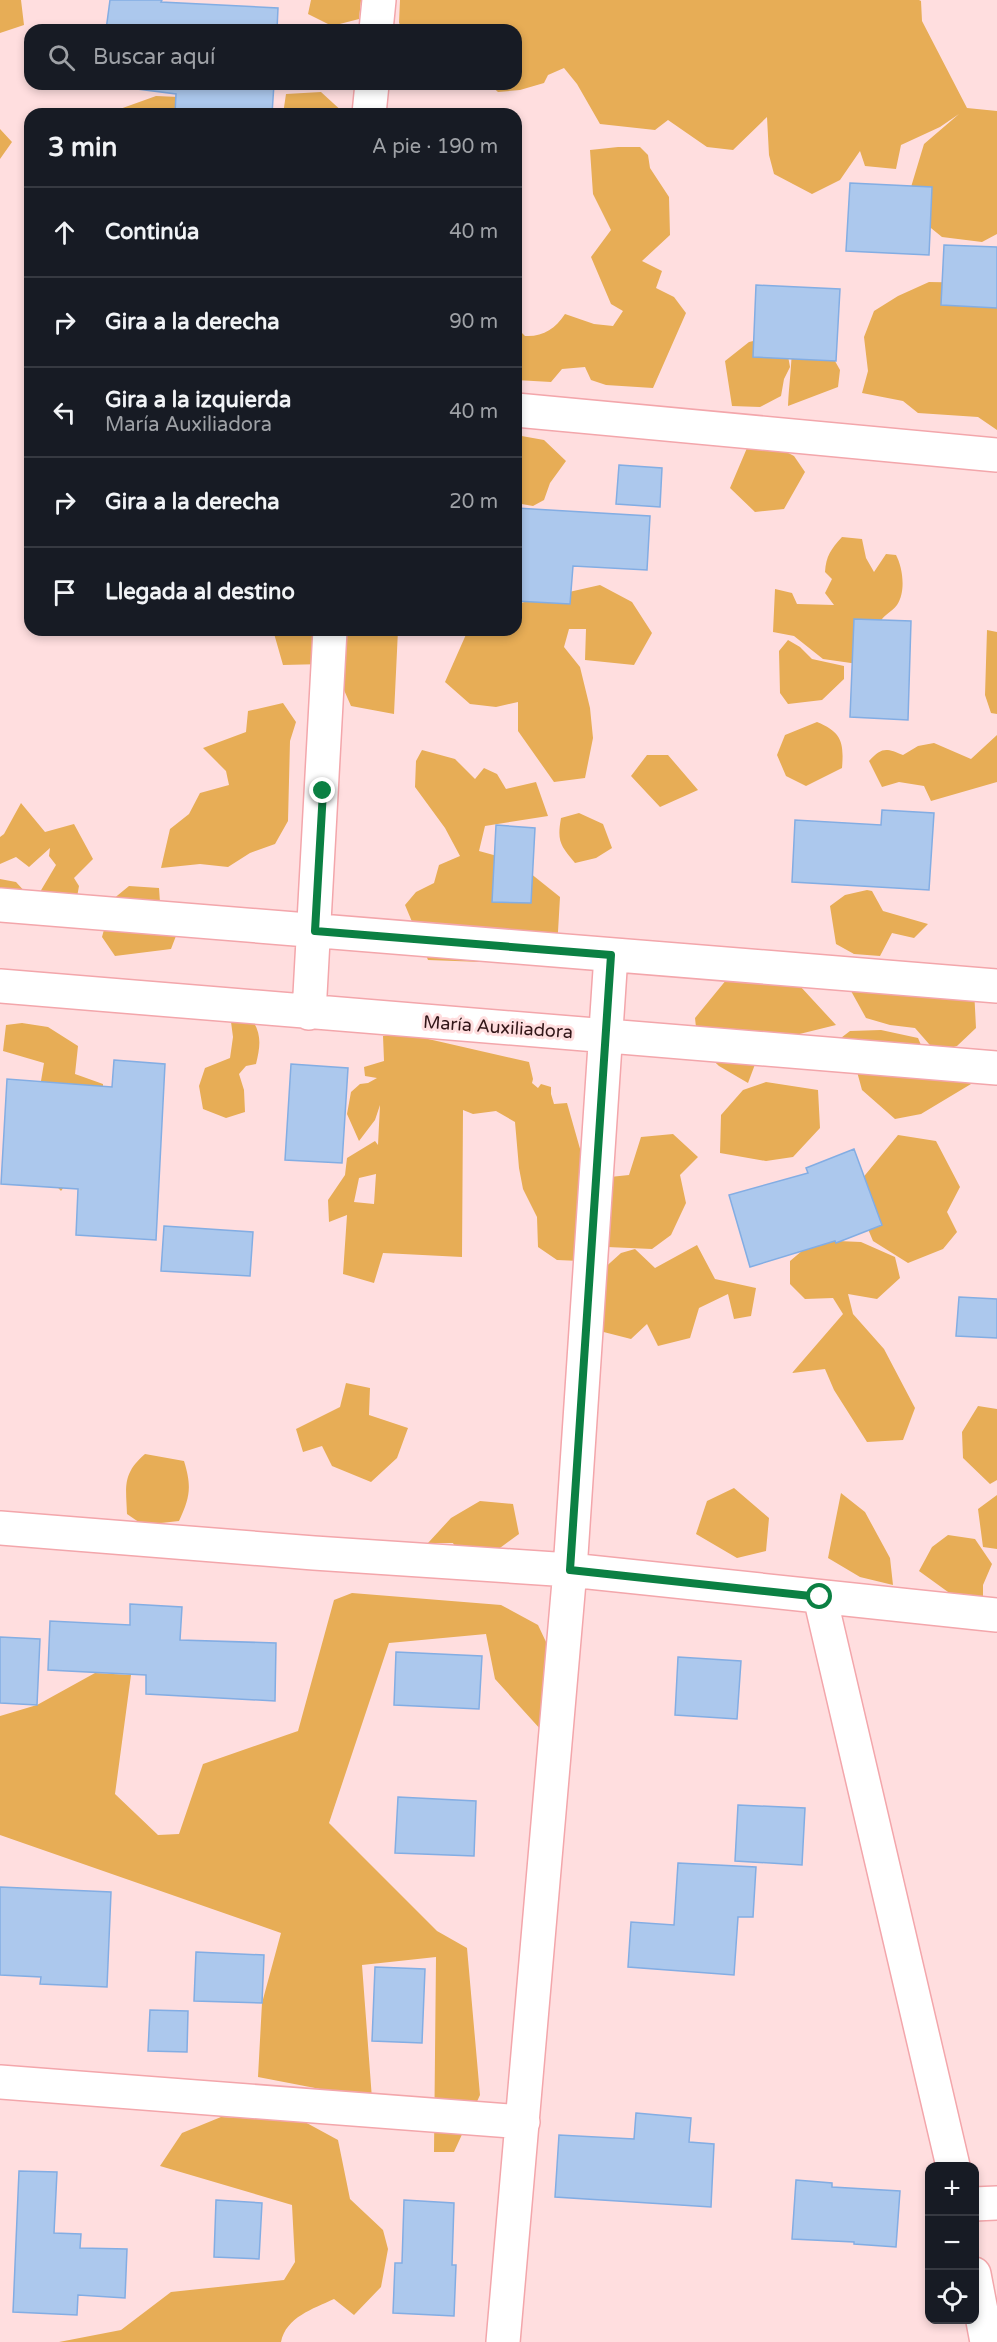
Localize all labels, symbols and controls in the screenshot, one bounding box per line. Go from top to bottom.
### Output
search box [24,24,522,90]
icon: search [45,41,78,74]
text: Buscar aquí [93,44,215,70]
text: 3 min [48,132,117,163]
text: A pie · 190 m [372,135,498,159]
icon: ahead [48,216,81,249]
text: Continúa [105,219,199,245]
text: 40 m [449,220,498,244]
icon: right [48,306,81,339]
text: Gira a la derecha [105,309,280,335]
text: 90 m [449,310,498,334]
text: Gira a la izquierda [105,387,291,413]
icon: left [48,396,81,429]
text: 40 m [449,400,498,424]
text: María Auxiliadora [105,413,272,437]
icon: right [48,486,81,519]
text: Gira a la derecha [105,489,280,515]
text: 20 m [449,490,498,514]
icon: arrive [48,576,81,609]
text: Llegada al destino [105,579,295,605]
route end [309,777,335,803]
street label: María Auxiliadora [422,1011,574,1043]
route start [806,1583,832,1609]
map controls [925,2162,979,2324]
button: + [925,2162,979,2216]
button: − [925,2216,979,2270]
button: locate [925,2270,979,2324]

